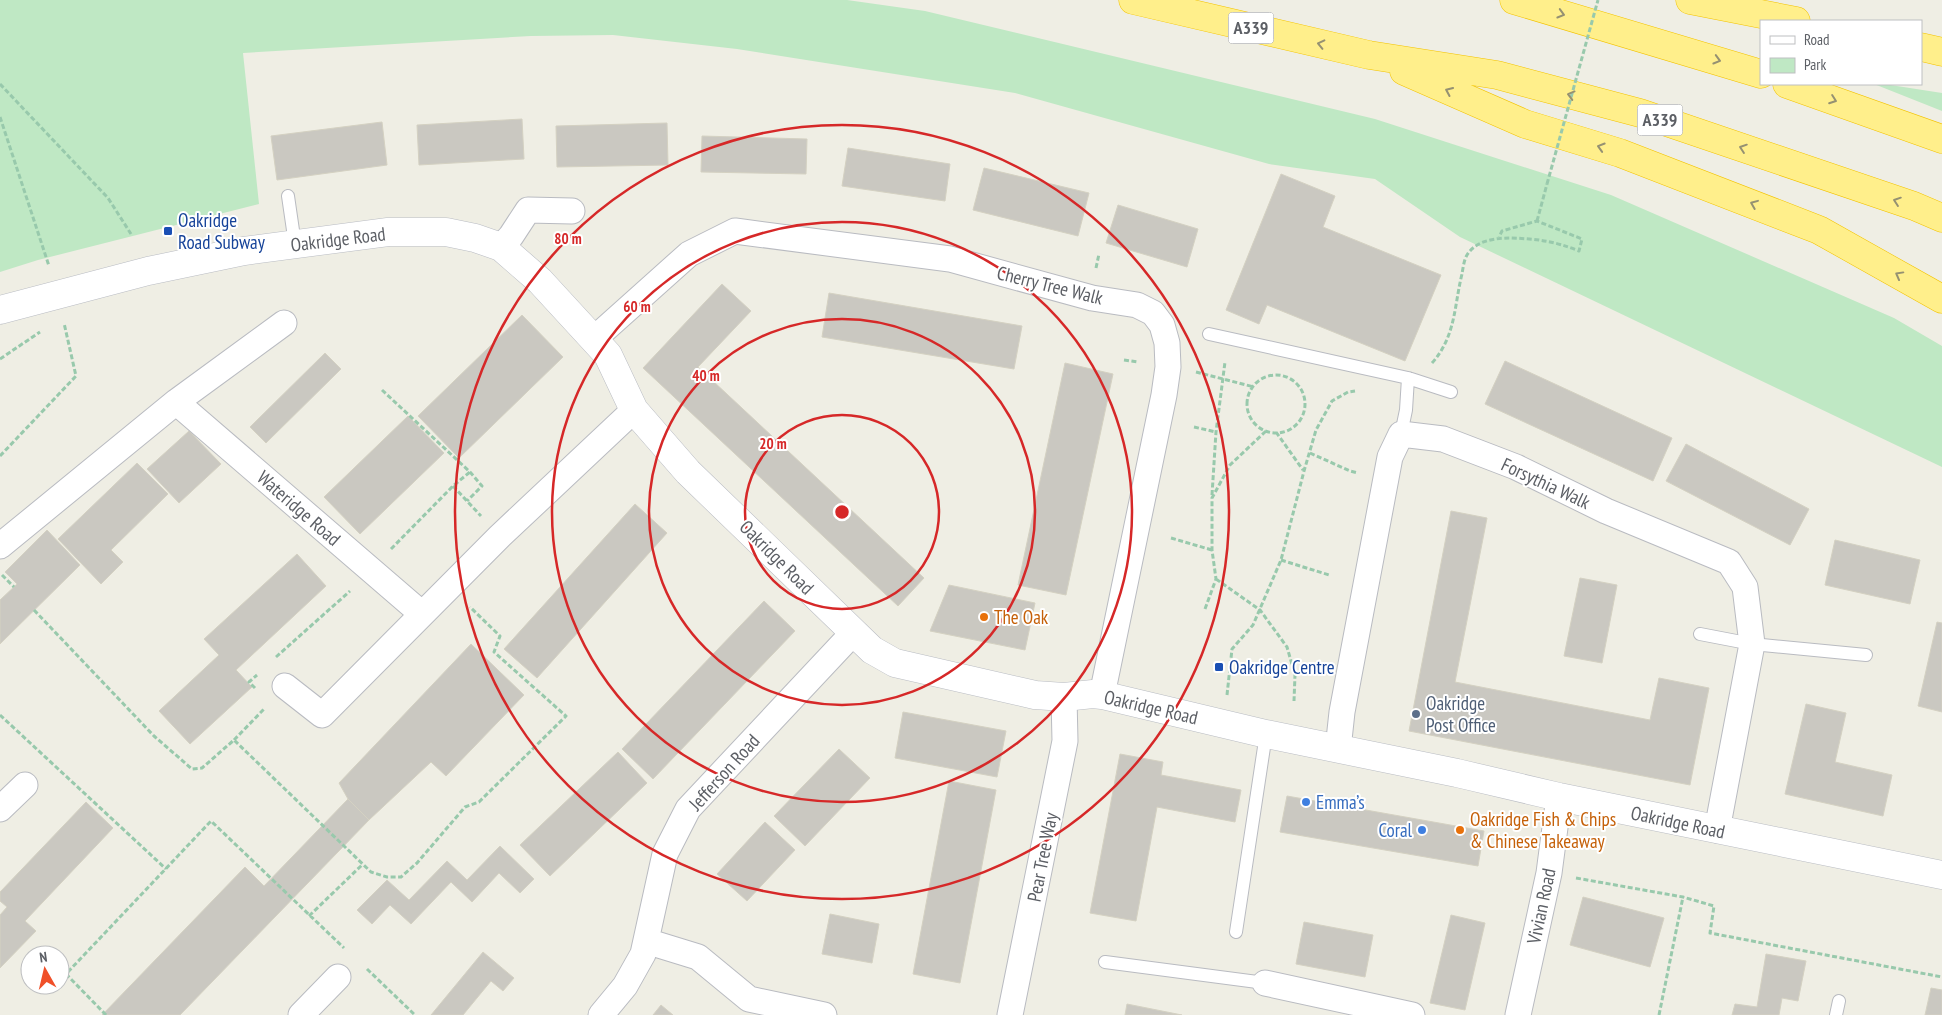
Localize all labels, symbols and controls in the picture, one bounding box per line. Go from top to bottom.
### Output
one-way arrow [1556,8,1564,18]
road number: A339 [1228,12,1274,44]
legend [1760,20,1922,85]
text: Road [1804,30,1830,49]
one-way arrow [1317,39,1326,50]
one-way arrow [1712,54,1720,64]
text: Park [1804,55,1826,74]
one-way arrow [1445,86,1454,97]
one-way arrow [1566,90,1575,101]
one-way arrow [1829,94,1837,104]
road number: A339 [1638,104,1682,136]
one-way arrow [1598,143,1606,153]
one-way arrow [1739,144,1748,154]
one-way arrow [1893,196,1901,206]
one-way arrow [1750,200,1758,210]
place label: Oakridge Road Subway [178,208,266,254]
street label: Oakridge Road [289,221,387,257]
marker: Oakridge Road Subway [162,225,174,237]
text: 80 m [554,229,582,248]
street label: Cherry Tree Walk [995,260,1106,310]
one-way arrow [1896,271,1905,281]
text: 60 m [623,297,651,316]
text: 40 m [692,366,720,385]
text: 20 m [759,434,787,453]
street label: Forsythia Walk [1498,452,1595,514]
street label: Wateridge Road [252,465,346,551]
centre of rings [833,503,851,521]
street label: Oakridge Road [735,515,819,599]
place label: The Oak [994,605,1049,629]
marker: The Oak [978,611,990,623]
place label: Oakridge Centre [1229,655,1335,679]
marker: Oakridge Centre [1213,661,1225,673]
street label: Oakridge Road [1102,685,1200,729]
place label: Oakridge Post Office [1426,691,1496,737]
marker: Oakridge Post Office [1410,708,1422,720]
street label: Jefferson Road [683,729,765,816]
place label: Emma’s [1316,790,1365,814]
marker: Emma’s [1300,796,1312,808]
street label: Oakridge Road [1629,800,1727,844]
place label: Oakridge Fish & Chips & Chinese Takeaway [1470,807,1616,853]
street label: Pear Tree Way [1022,809,1063,904]
place label: Coral [1378,818,1413,842]
marker: Coral [1416,824,1428,836]
marker: Oakridge Fish & Chips & Chinese Takeaway [1454,824,1466,836]
street label: Vivian Road [1521,866,1561,947]
north arrow [20,945,70,995]
text: N [38,948,48,967]

